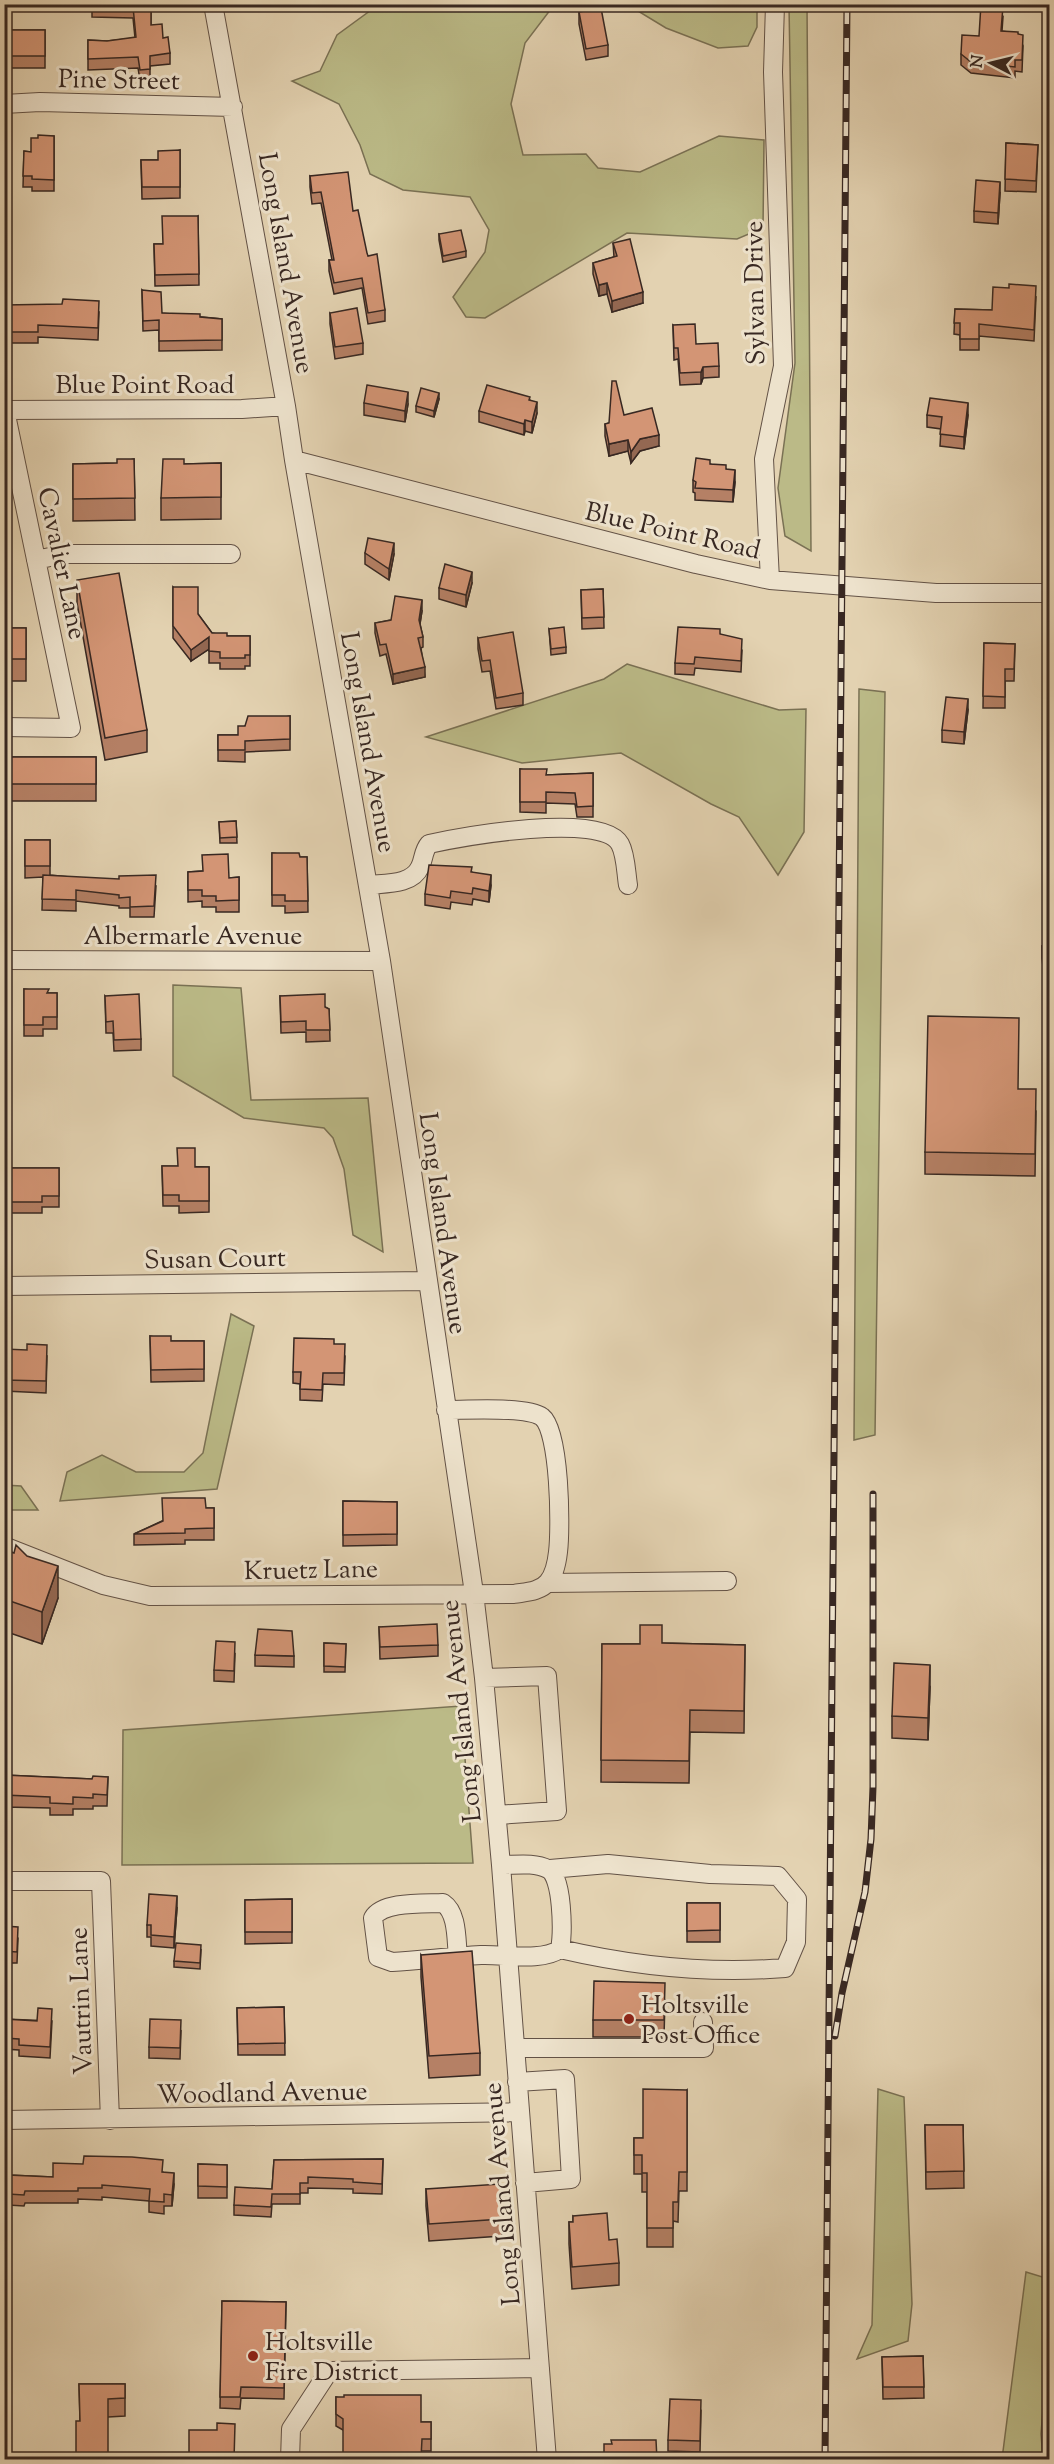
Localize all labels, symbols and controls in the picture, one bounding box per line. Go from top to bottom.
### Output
north arrow [961,33,1021,93]
text: N [966,54,991,69]
street label: Pine Street [58,62,180,101]
street label: Long Island Avenue [247,150,322,377]
street label: Sylvan Drive [737,220,776,365]
street label: Blue Point Road [55,368,235,405]
street label: Cavalier Lane [26,484,95,643]
street label: Blue Point Road [581,494,764,571]
street label: Long Island Avenue [329,629,404,856]
street label: Albermarle Avenue [84,919,302,956]
street label: Long Island Avenue [408,1110,475,1337]
street label: Susan Court [144,1241,286,1280]
street label: Kruetz Lane [244,1552,378,1591]
street label: Long Island Avenue [432,1598,493,1824]
street label: Vautrin Lane [61,1926,104,2075]
place label: Holtsville Post Office [641,1988,760,2055]
marker: Holtsville Post Office [622,2012,636,2026]
street label: Woodland Avenue [156,2074,368,2115]
street label: Long Island Avenue [475,2081,532,2307]
place label: Holtsville Fire District [265,2325,398,2392]
marker: Holtsville Fire District [246,2349,260,2363]

